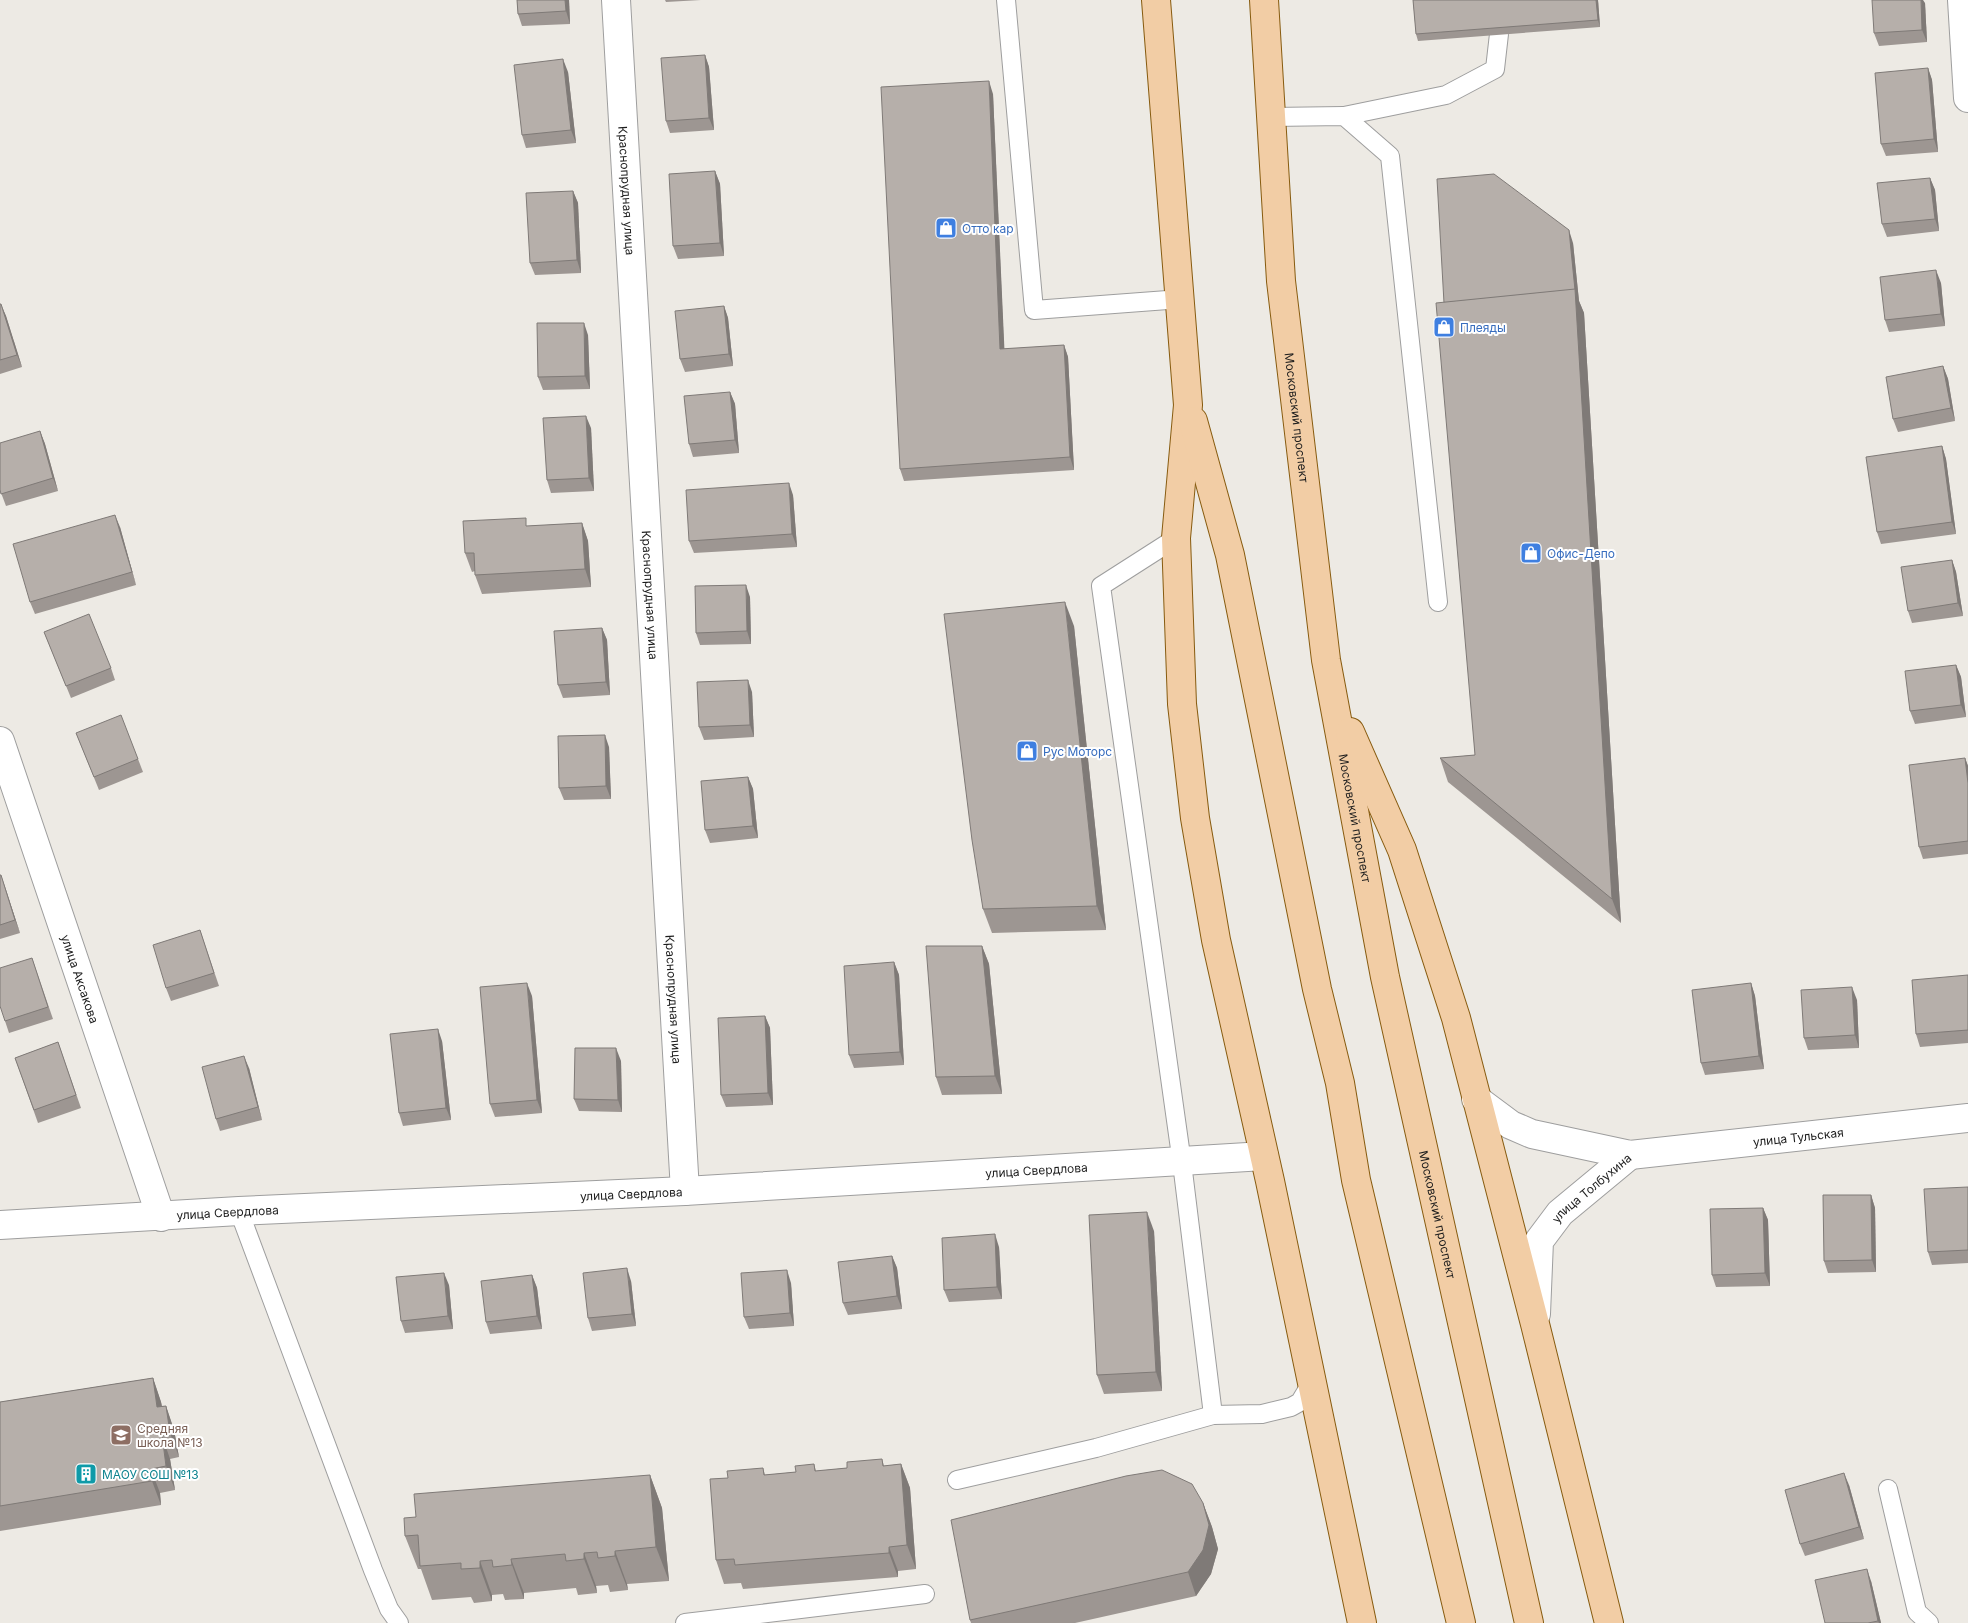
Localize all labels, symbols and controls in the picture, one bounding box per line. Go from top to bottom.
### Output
street label: Краснопрудная улица [616,126,638,256]
shop icon: Отто кар [934,216,958,240]
place label: Отто кар [962,221,1014,236]
shop icon: Плеяды [1432,315,1456,339]
place label: Плеяды [1460,320,1506,335]
street label: Московский проспект [1282,352,1312,484]
street label: Краснопрудная улица [639,530,662,660]
shop icon: Офис-Депо [1519,541,1543,565]
place label: Офис-Депо [1547,546,1615,561]
shop icon: Рус Моторс [1015,739,1039,763]
place label: Рус Моторс [1043,744,1112,759]
street label: Московский проспект [1336,752,1375,884]
street label: улица Аксакова [58,932,102,1025]
street label: Краснопрудная улица [663,934,685,1064]
street label: улица Тульская [1752,1124,1844,1149]
street label: Московский проспект [1416,1149,1460,1280]
street label: улица Толбухина [1548,1150,1634,1225]
street label: улица Свердлова [985,1159,1088,1180]
street label: улица Свердлова [580,1184,683,1203]
street label: улица Свердлова [176,1202,279,1222]
place label: Средняя школа №13 [137,1421,203,1450]
school or university icon: Средняя школа №13 [109,1423,133,1447]
building icon: МАОУ СОШ №13 [74,1462,98,1486]
place label: МАОУ СОШ №13 [102,1467,199,1482]

